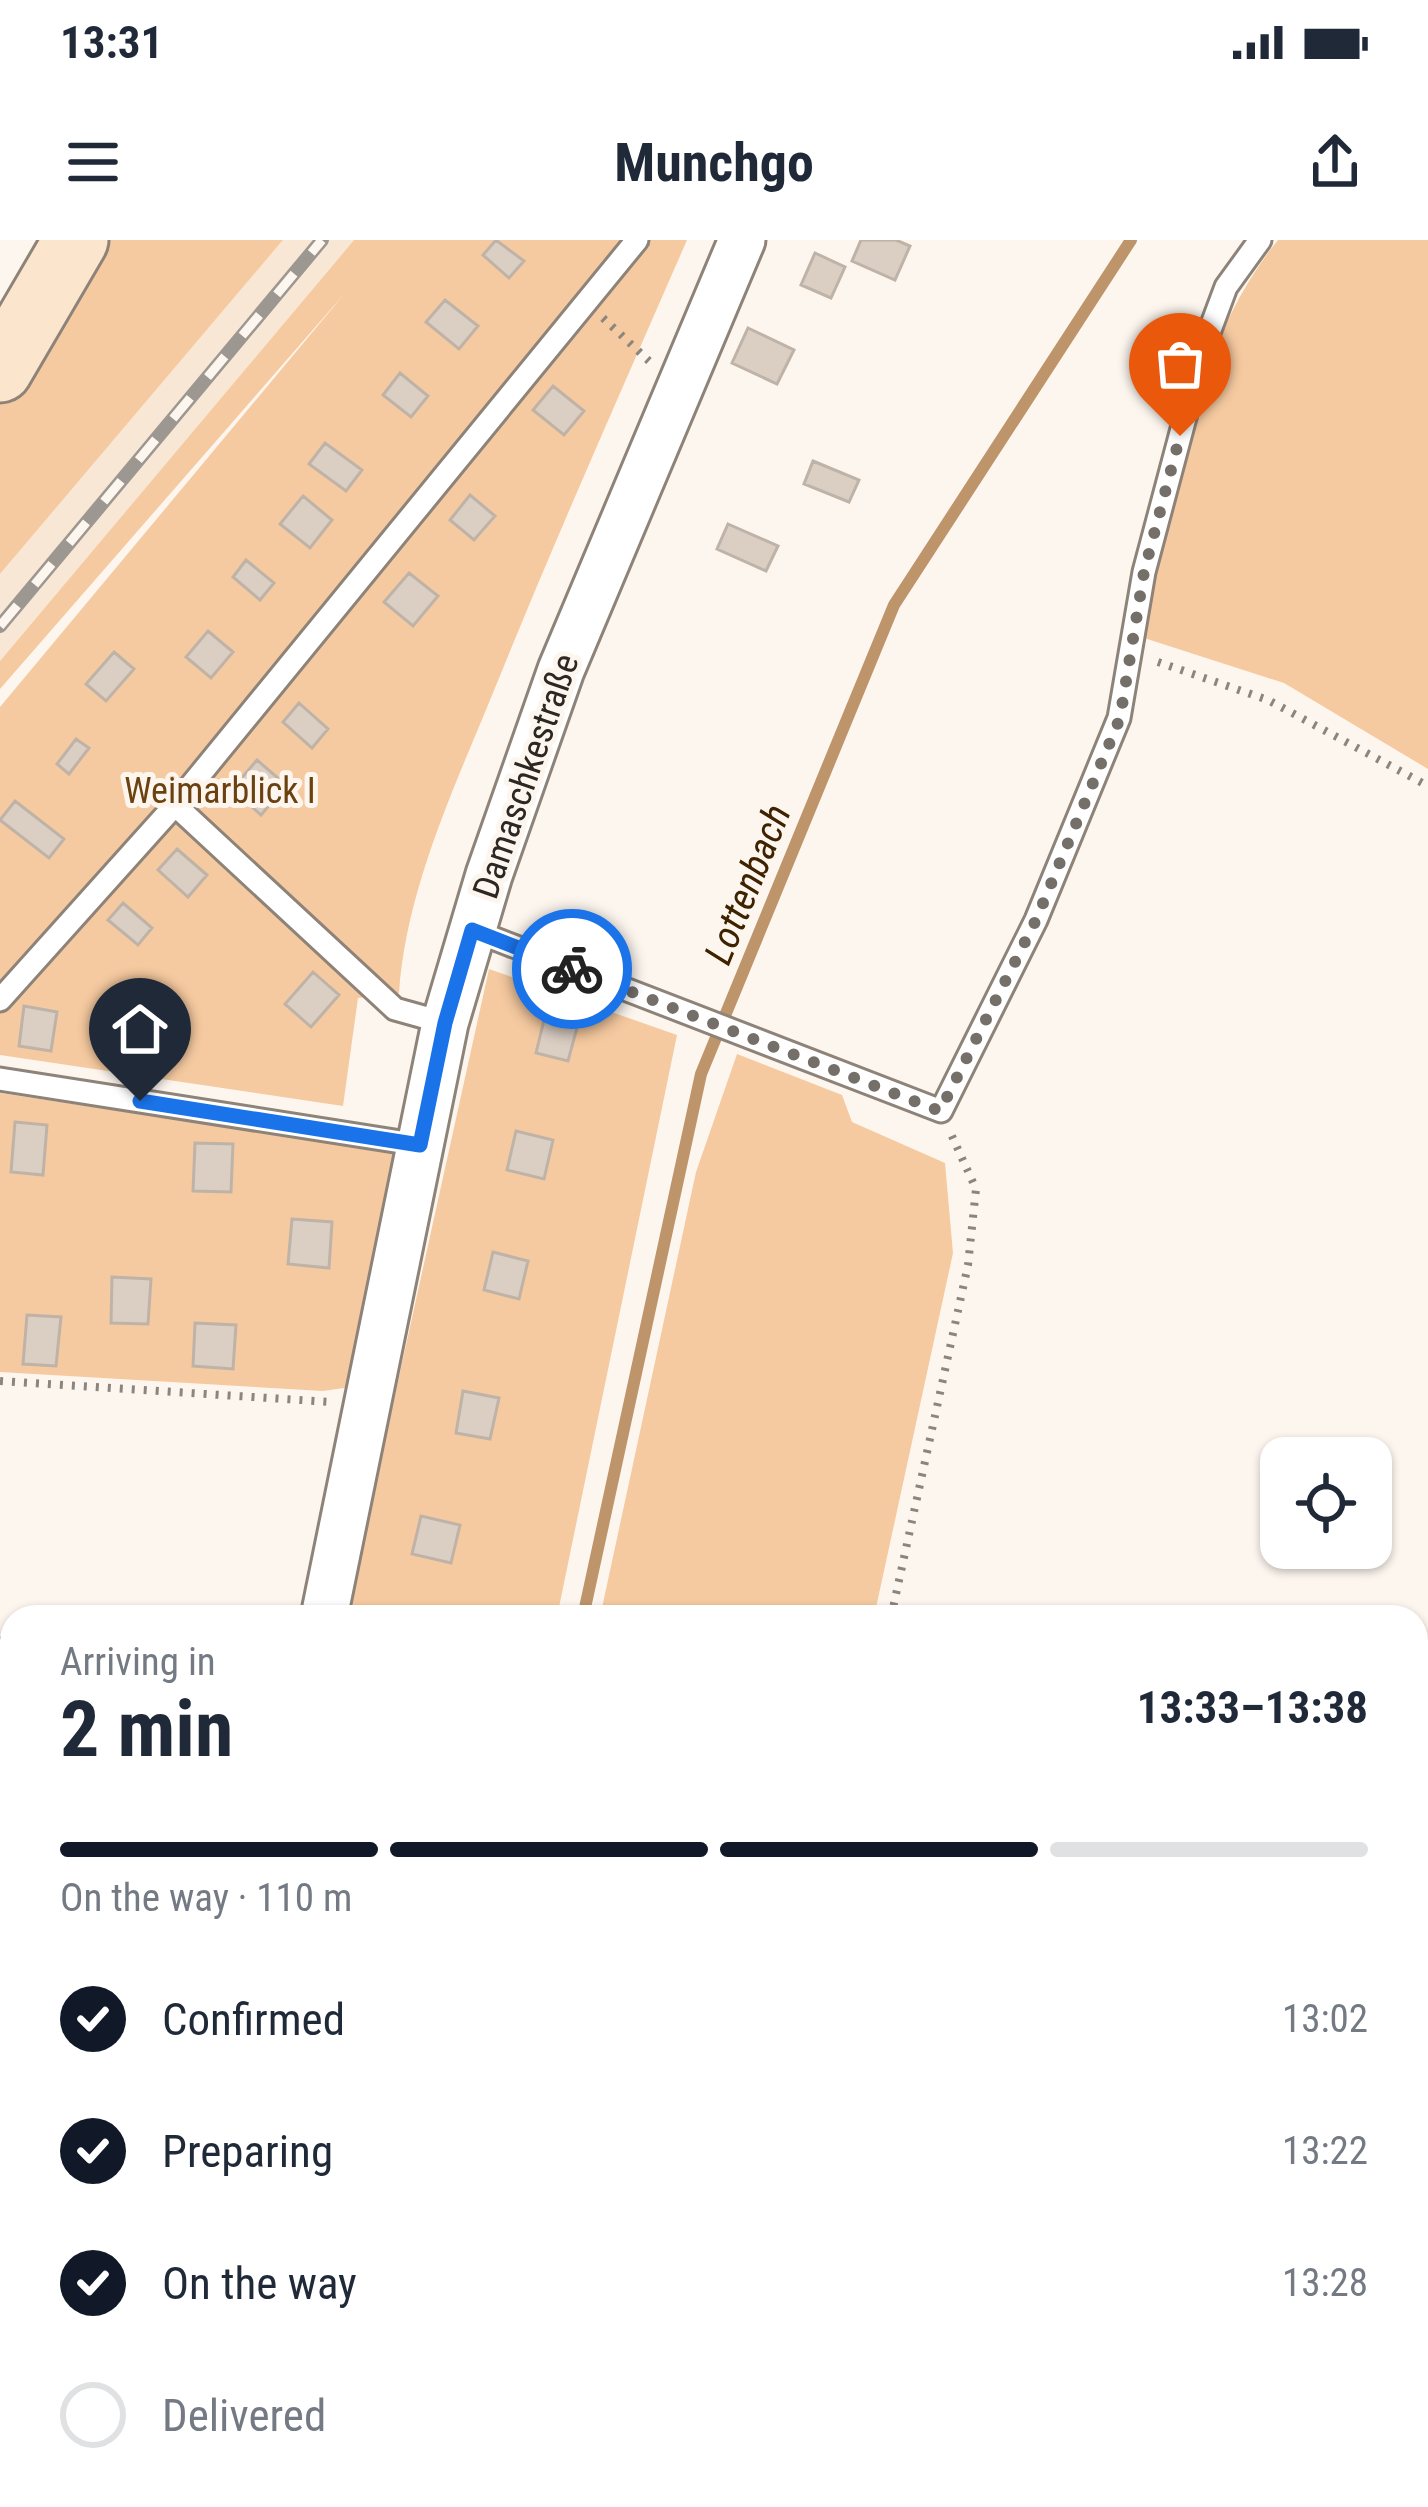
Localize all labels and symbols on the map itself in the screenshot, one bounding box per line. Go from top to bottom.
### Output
pin [1129,313,1231,436]
street label: Damaschkestraße [464,649,587,904]
park label: Weimarblick I [124,770,316,812]
water label: Lottenbach [695,798,801,971]
courier [512,909,632,1029]
pin [89,978,191,1101]

